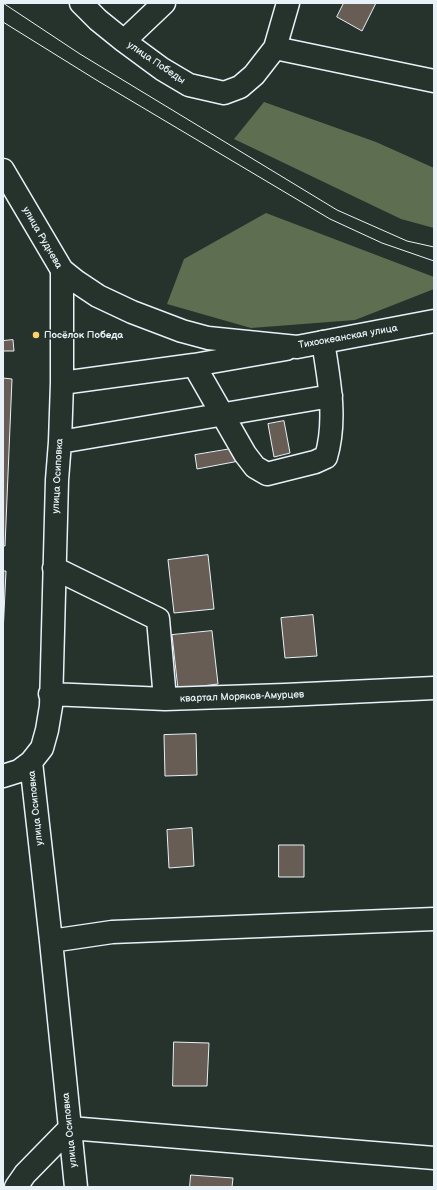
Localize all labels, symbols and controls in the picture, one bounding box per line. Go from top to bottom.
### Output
street label: улица Победы [125,39,187,87]
street label: улица Руднева [19,205,65,271]
street label: Тихоокеанская улица [297,322,399,352]
place label: Посёлок Победа [44,329,123,341]
marker: Посёлок Победа [31,330,41,340]
street label: улица Осиповка [50,438,66,514]
street label: квартал Моряков-Амурцев [180,689,304,705]
street label: улица Осиповка [26,770,46,846]
street label: улица Осиповка [60,1092,80,1168]

